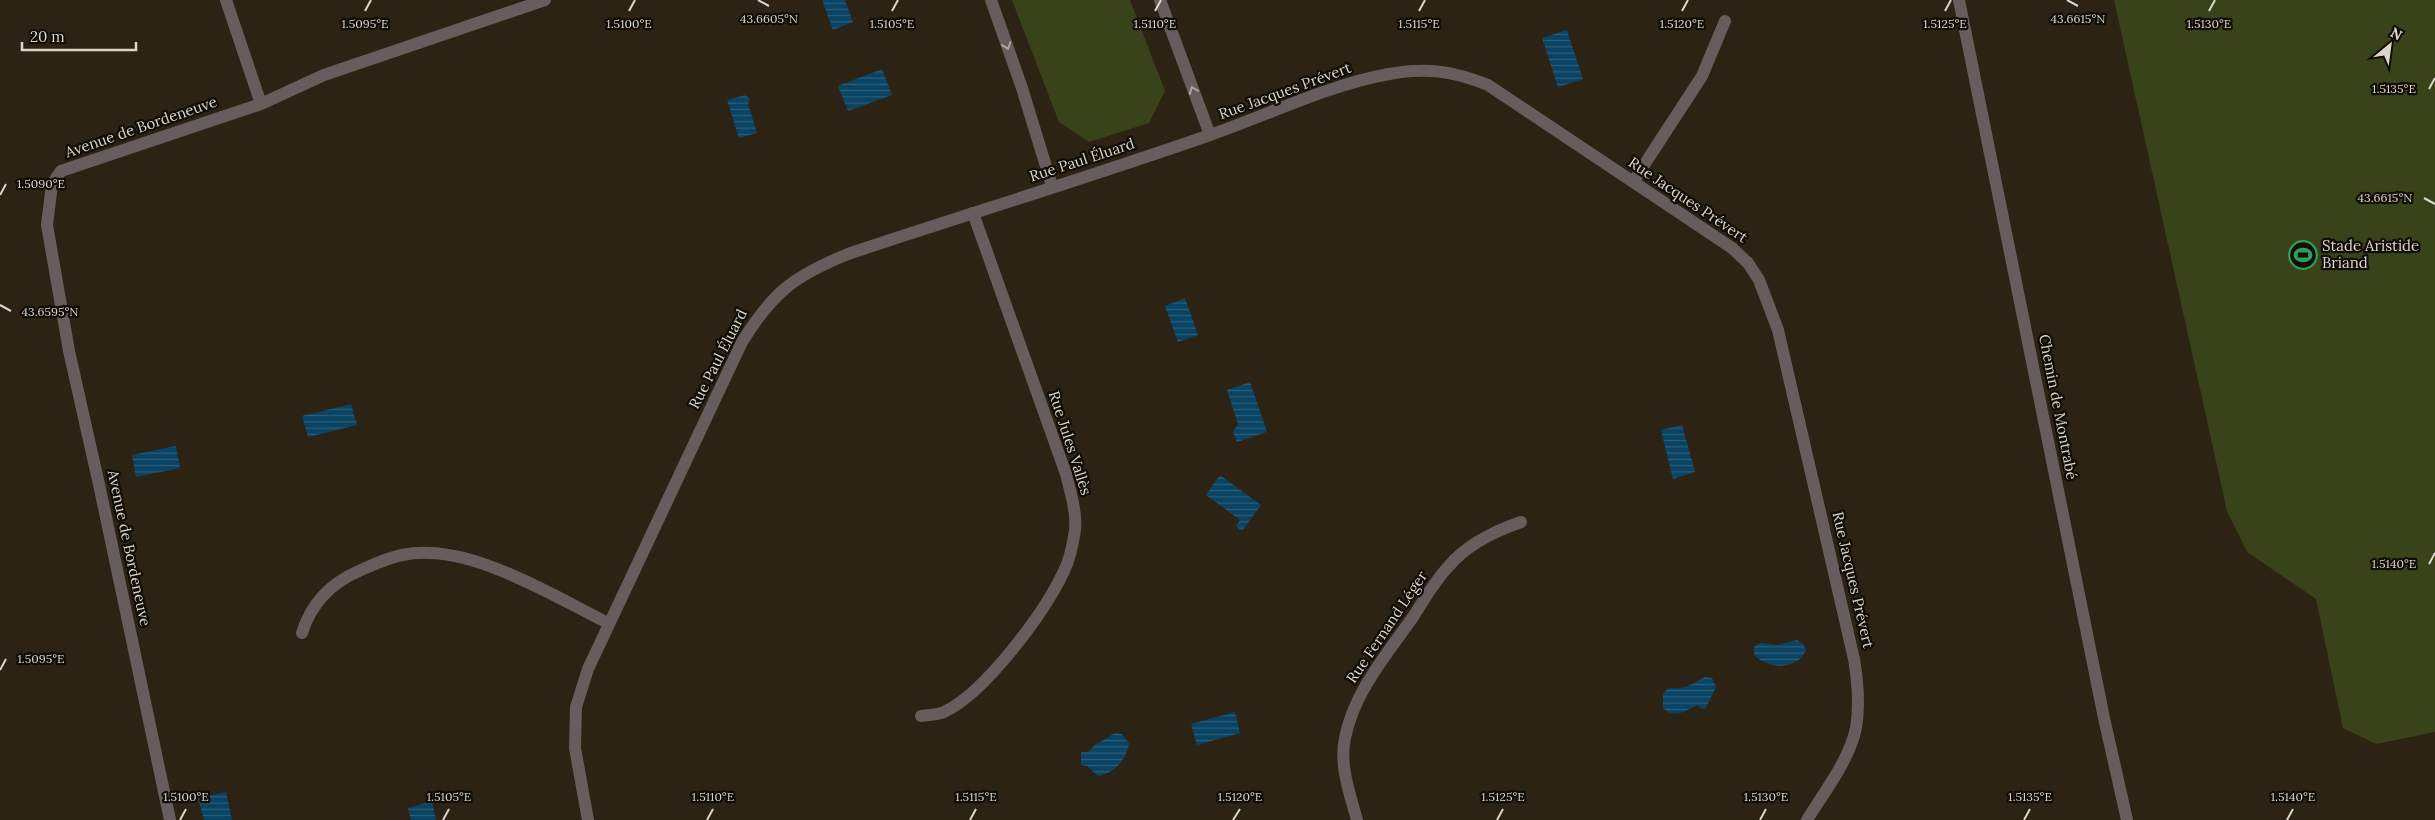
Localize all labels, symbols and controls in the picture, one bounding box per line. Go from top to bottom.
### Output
text: 43.6605°N [740,11,798,26]
text: 43.6615°N [2051,11,2105,26]
text: 1.5095°E [341,16,389,31]
text: 1.5100°E [606,16,652,31]
text: 1.5105°E [870,16,914,31]
text: 1.5110°E [1134,16,1176,31]
text: 1.5115°E [1398,16,1440,31]
text: 1.5120°E [1660,16,1704,31]
text: 1.5125°E [1923,16,1967,31]
text: 1.5130°E [2187,16,2231,31]
scale bar [22,20,136,52]
north arrow [2365,20,2415,70]
text: N [2387,23,2406,44]
text: 20 m [30,27,65,46]
one-way arrow [1001,41,1011,50]
street label: Rue Jacques Prévert [1216,58,1354,123]
text: 1.5135°E [2372,81,2416,96]
one-way arrow [1189,86,1199,94]
street label: Avenue de Bordeneuve [62,92,219,162]
street label: Rue Paul Éluard [1027,134,1137,185]
street label: Rue Jacques Prévert [1625,153,1752,247]
text: 1.5090°E [17,176,65,191]
text: 43.6615°N [2358,190,2412,205]
place label: Stade Aristide Briand [2322,236,2419,272]
sports icon: Stade Aristide Briand [2288,240,2318,270]
text: 43.6595°N [22,304,78,319]
street label: Rue Paul Éluard [684,306,751,412]
street label: Chemin de Montrabé [2035,333,2082,481]
street label: Rue Jules Vallès [1045,388,1096,497]
street label: Avenue de Bordeneuve [103,467,155,628]
street label: Rue Jacques Prévert [1829,510,1878,650]
text: 1.5140°E [2372,556,2416,571]
street label: Rue Fernand Léger [1342,566,1432,687]
text: 1.5095°E [17,651,65,666]
text: 1.5100°E [163,789,209,804]
text: 1.5105°E [427,789,471,804]
text: 1.5110°E [692,789,734,804]
text: 1.5115°E [955,789,997,804]
text: 1.5120°E [1218,789,1262,804]
text: 1.5125°E [1481,789,1525,804]
text: 1.5130°E [1744,789,1788,804]
text: 1.5135°E [2008,789,2052,804]
text: 1.5140°E [2271,789,2315,804]

